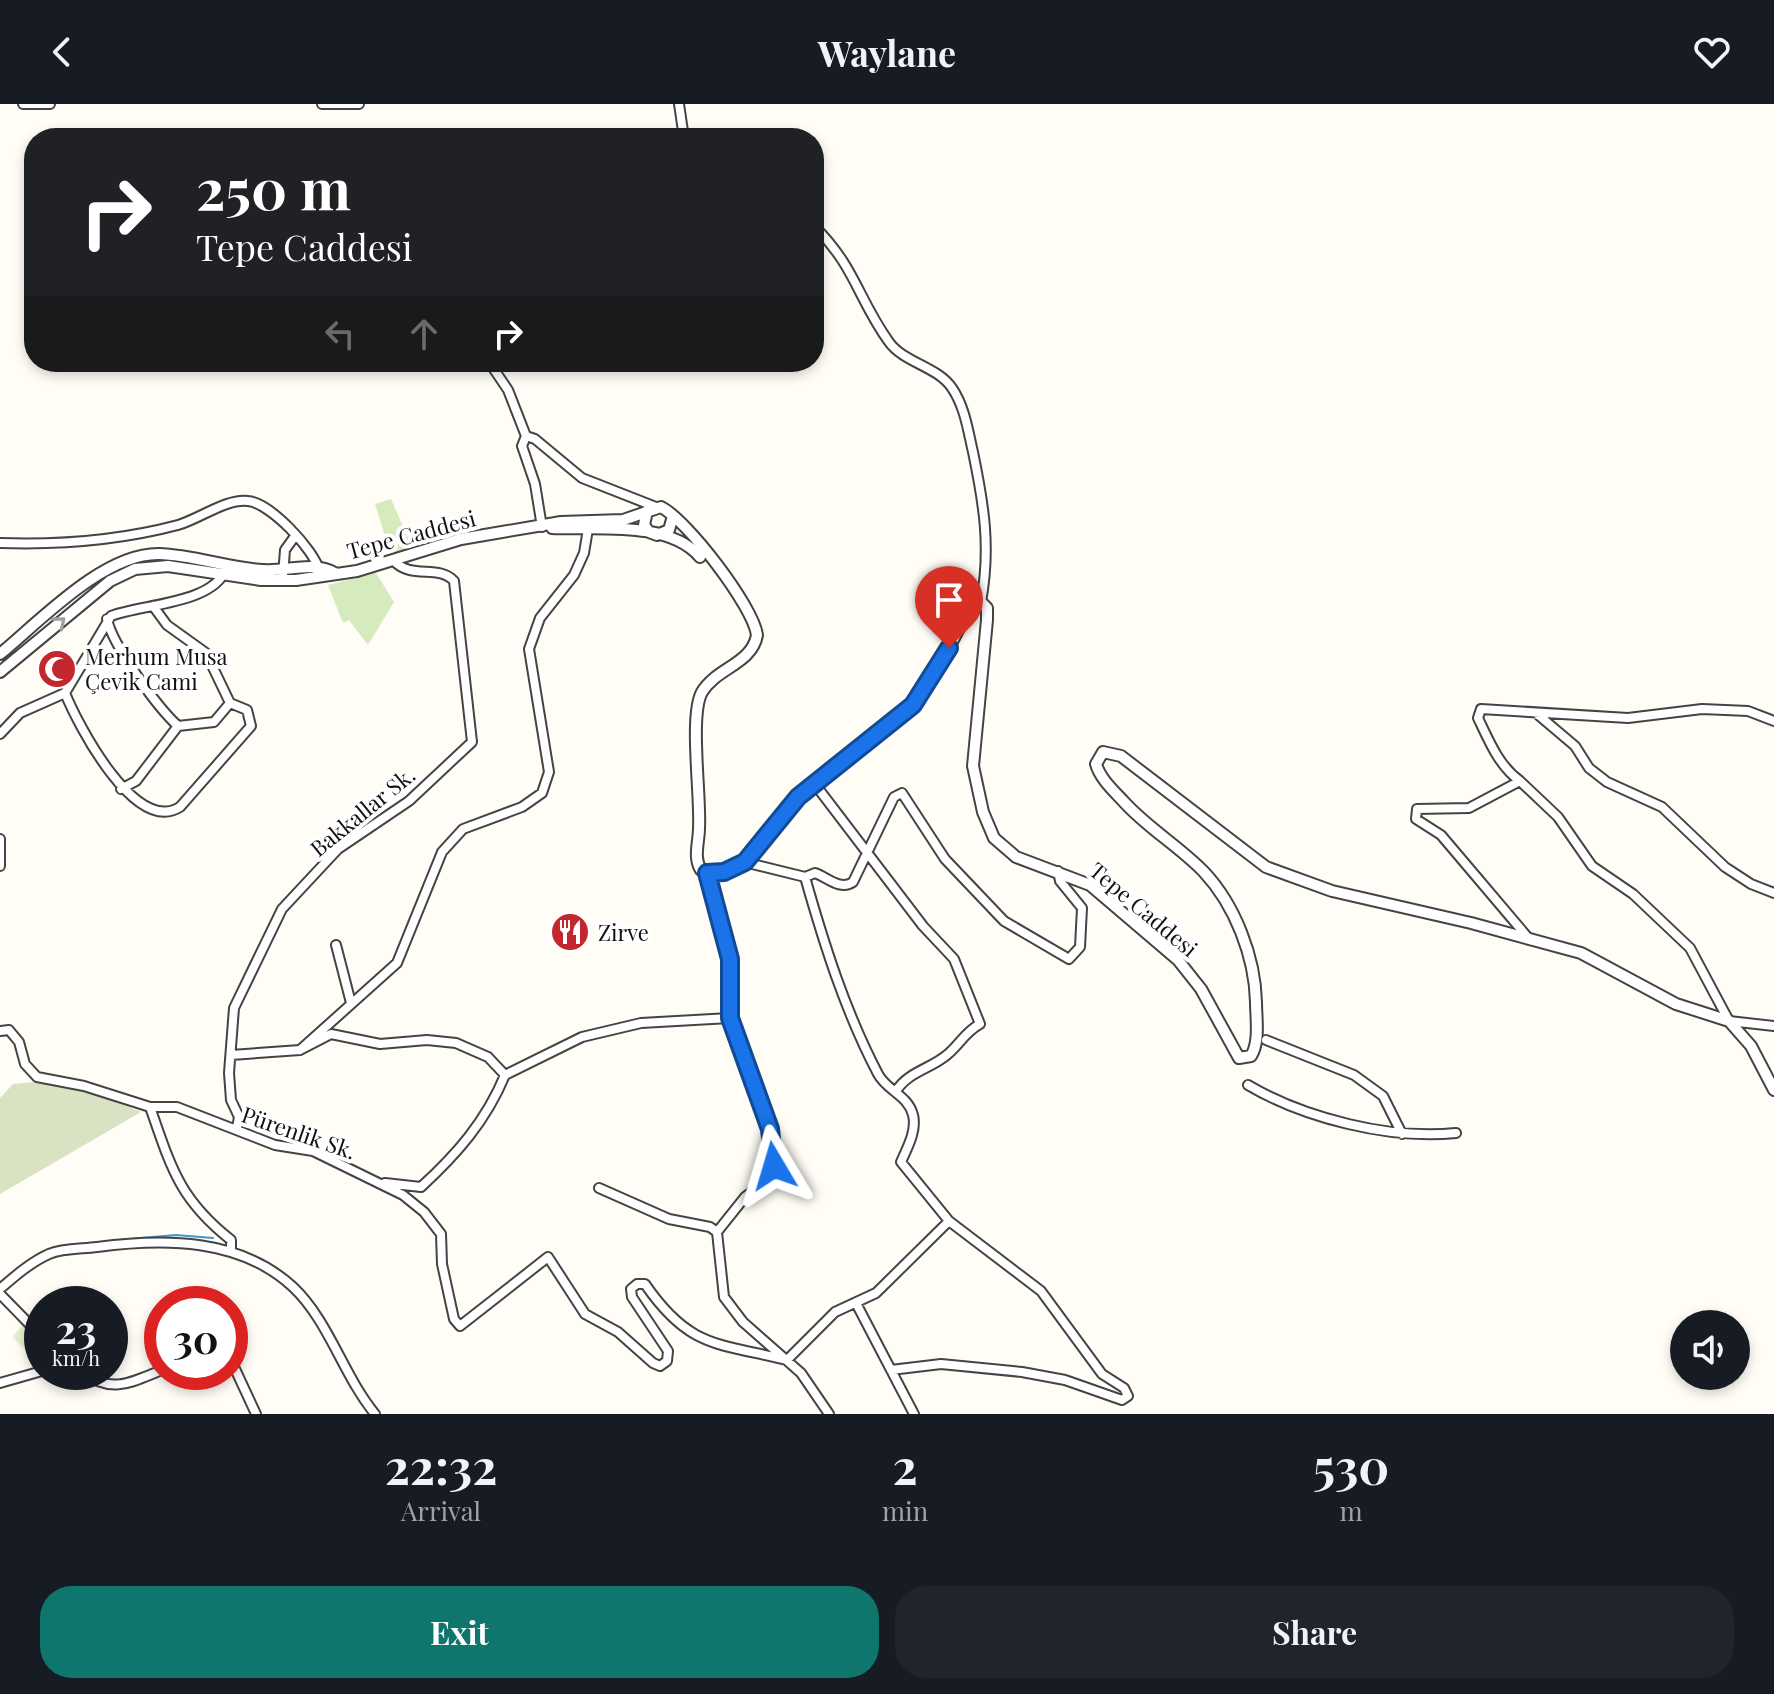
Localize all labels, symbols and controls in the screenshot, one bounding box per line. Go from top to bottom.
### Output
text: Waylane [818,28,956,76]
icon: back [40,30,84,74]
icon: heart [1690,30,1734,74]
text: 250 m [196,150,351,225]
icon: right [64,160,168,264]
text: Tepe Caddesi [196,222,413,270]
icon: left [318,312,362,356]
icon: ahead [402,312,446,356]
icon: right [486,312,530,356]
street label: Tepe Caddesi [343,502,479,566]
pin [915,566,983,648]
icon: arrive [927,578,971,622]
one-way arrow [51,617,65,632]
place label: Merhum Musa Çevik Cami [85,641,228,696]
mosque icon: Merhum Musa Çevik Cami [36,648,78,690]
street label: Bakkallar Sk. [303,759,421,863]
street label: Tepe Caddesi [1084,855,1204,963]
restaurant icon: Zirve [549,911,591,953]
place label: Zirve [598,917,649,947]
street label: Pürenlik Sk. [238,1098,360,1166]
position arrow [732,1124,816,1208]
speed limit sign: 30 [144,1286,248,1390]
text: 23 [56,1301,96,1354]
map controls [1670,1310,1750,1390]
button: sound [1670,1310,1750,1390]
text: km/h [52,1344,100,1371]
text: 22:32 [385,1433,497,1497]
text: 2 [893,1433,918,1497]
text: 530 [1313,1433,1389,1497]
text: Arrival [401,1493,481,1528]
text: min [882,1493,928,1528]
text: m [1340,1493,1363,1528]
button: Exit [40,1586,879,1678]
button: Share [895,1586,1734,1678]

